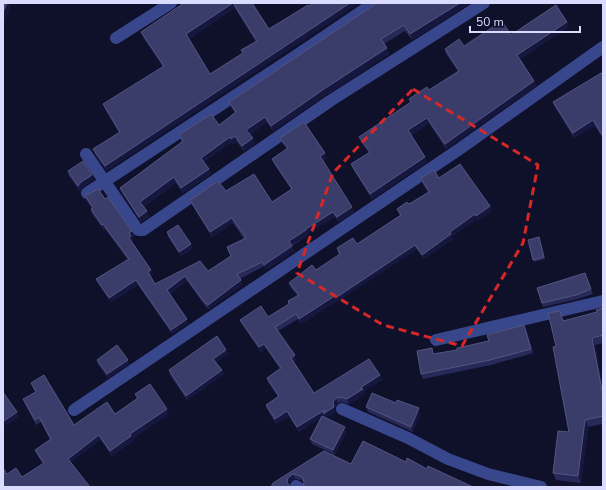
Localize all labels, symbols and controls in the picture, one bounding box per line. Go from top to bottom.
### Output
scale bar [470,8,580,34]
text: 50 m [476,14,504,30]

